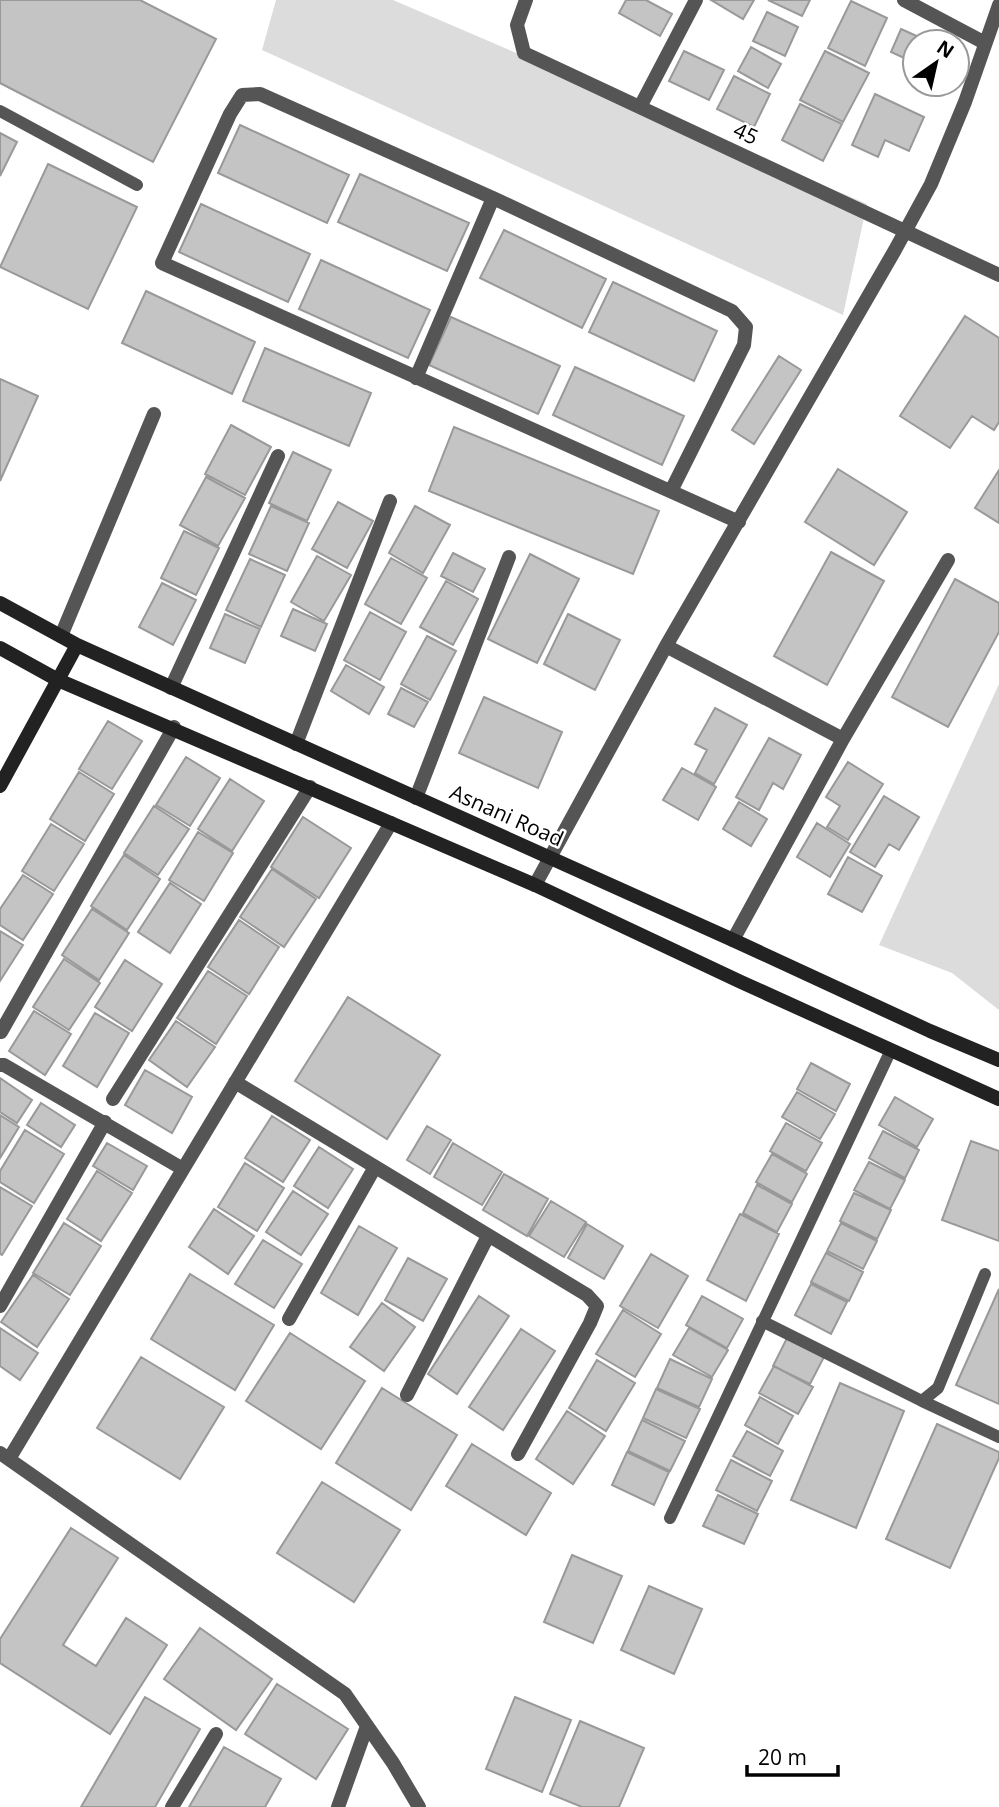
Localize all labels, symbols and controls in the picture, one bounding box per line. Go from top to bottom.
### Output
north arrow [901,28,971,98]
text: N [932,34,959,64]
street label: 45 [729,115,763,151]
street label: Asnani Road [446,777,568,853]
scale bar [747,1734,838,1778]
text: 20 m [758,1743,807,1771]

